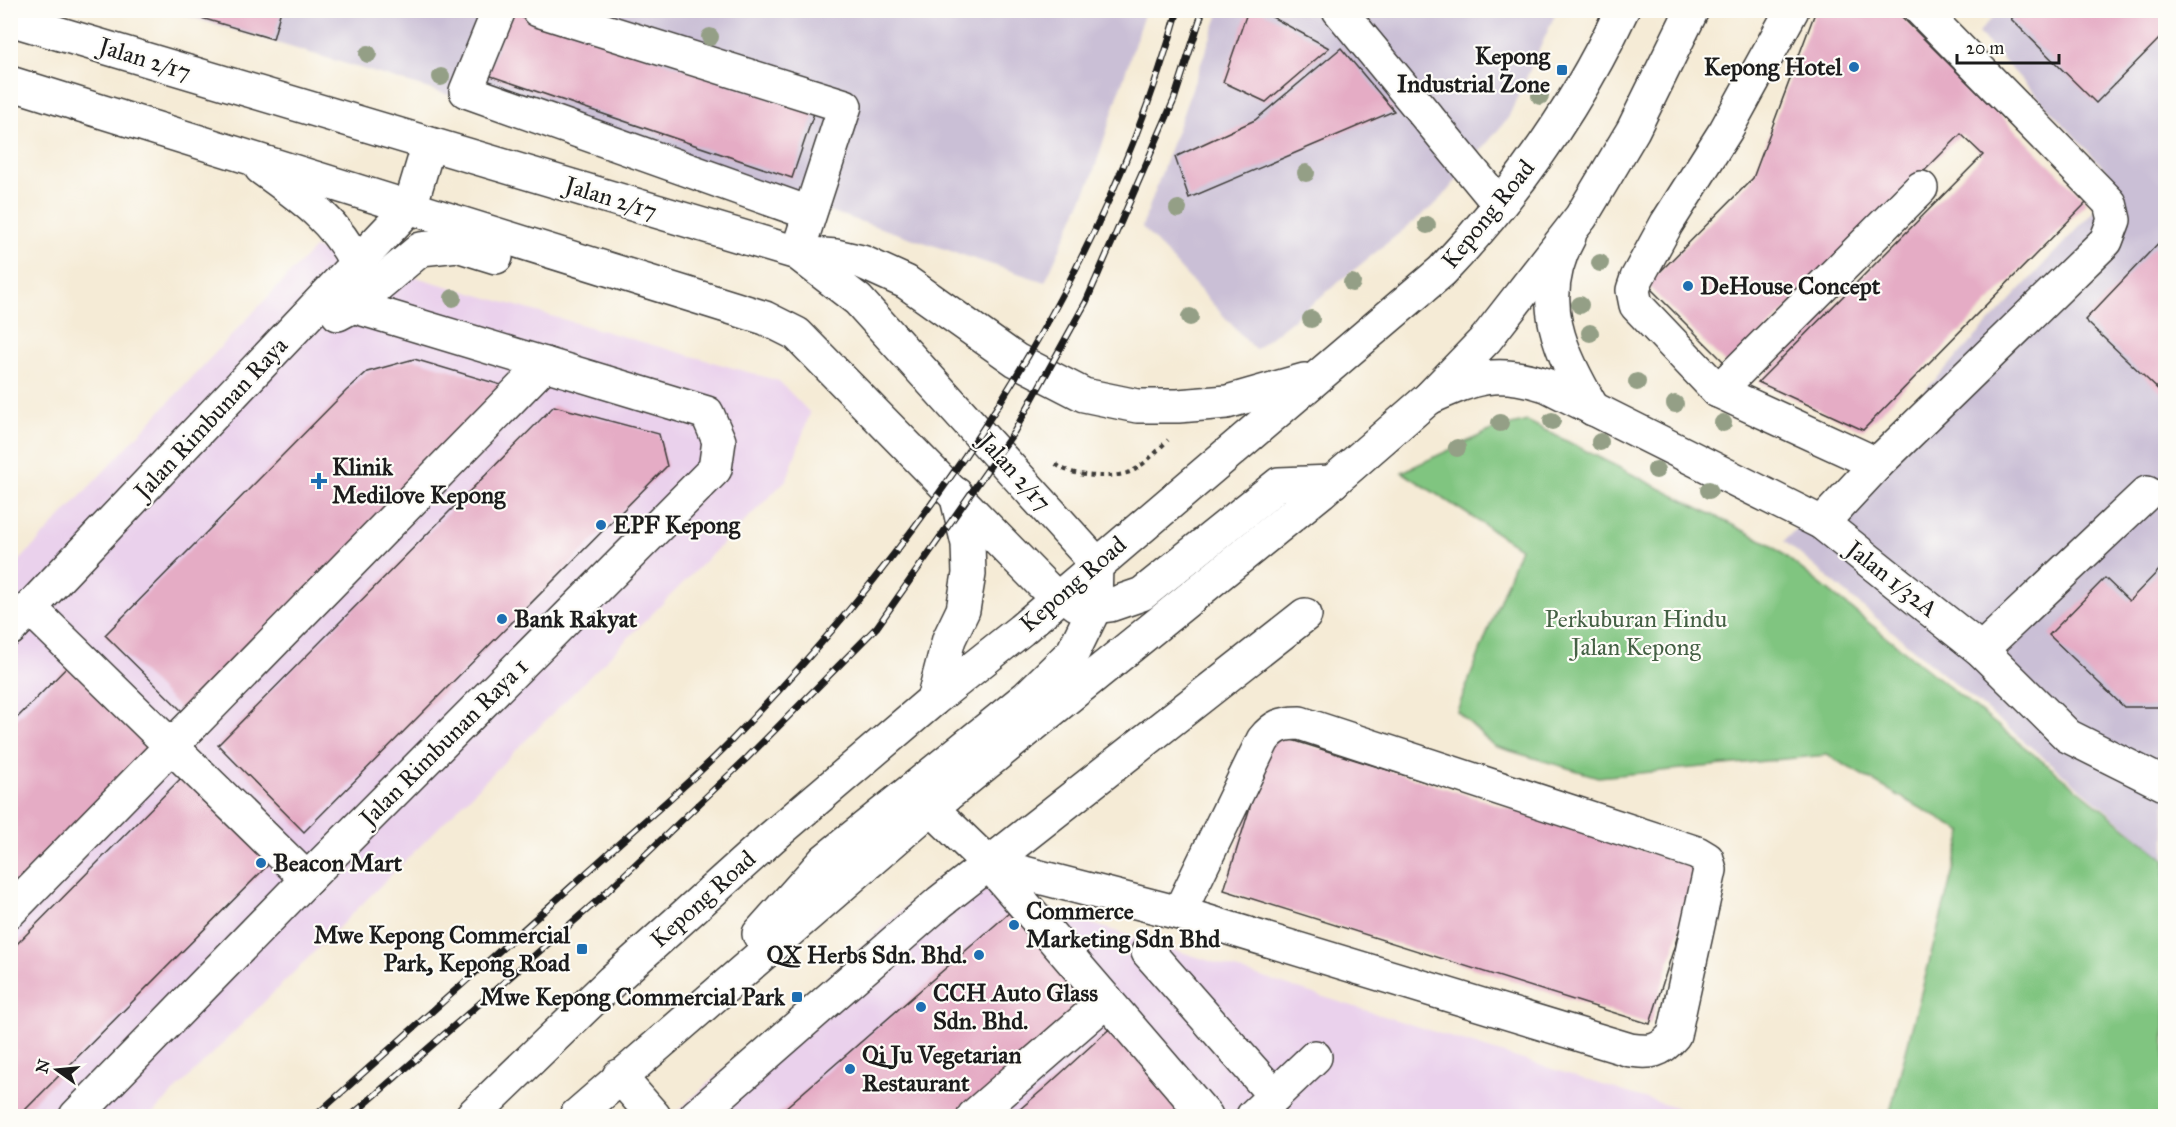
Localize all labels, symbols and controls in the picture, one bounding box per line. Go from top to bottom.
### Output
scale bar [1957,27,2059,65]
street label: Jalan 2/17 [92,30,195,87]
text: 20 m [1966,37,2004,59]
place label: Kepong Industrial Zone [1397,41,1551,99]
place label: Kepong Hotel [1704,52,1842,82]
marker: Kepong Hotel [1847,60,1861,74]
marker: Kepong Industrial Zone [1555,63,1569,77]
street label: Kepong Road [1435,153,1541,275]
street label: Jalan 2/17 [558,169,661,226]
place label: DeHouse Concept [1700,271,1881,301]
marker: DeHouse Concept [1681,279,1695,293]
street label: Jalan Rimbunan Raya [126,330,295,508]
street label: Jalan 2/17 [970,425,1058,517]
place label: Klinik Medilove Kepong [332,452,506,510]
marker: Klinik Medilove Kepong [310,472,328,490]
place label: EPF Kepong [613,510,741,540]
marker: EPF Kepong [594,518,608,532]
street label: Kepong Road [1014,530,1132,638]
street label: Jalan 1/32A [1838,532,1944,624]
place label: Bank Rakyat [514,604,638,634]
park label: Perkuburan Hindu Jalan Kepong [1545,604,1728,662]
marker: Bank Rakyat [495,612,509,626]
street label: Jalan Rimbunan Raya 1 [351,652,534,835]
street label: Kepong Road [644,844,762,954]
place label: Beacon Mart [273,848,402,878]
marker: Beacon Mart [254,856,268,870]
place label: Commerce Marketing Sdn Bhd [1026,896,1221,954]
marker: Commerce Marketing Sdn Bhd [1007,918,1021,932]
place label: Mwe Kepong Commercial Park, Kepong Road [314,920,571,978]
place label: QX Herbs Sdn. Bhd. [766,940,967,970]
marker: Mwe Kepong Commercial Park, Kepong Road [575,942,589,956]
marker: QX Herbs Sdn. Bhd. [972,948,986,962]
place label: CCH Auto Glass Sdn. Bhd. [933,978,1098,1036]
place label: Mwe Kepong Commercial Park [480,982,786,1012]
marker: Mwe Kepong Commercial Park [790,990,804,1004]
marker: CCH Auto Glass Sdn. Bhd. [914,1000,928,1014]
north arrow [27,1040,87,1100]
place label: Qi Ju Vegetarian Restaurant [862,1040,1021,1098]
text: N [32,1057,54,1075]
marker: Qi Ju Vegetarian Restaurant [843,1062,857,1076]

